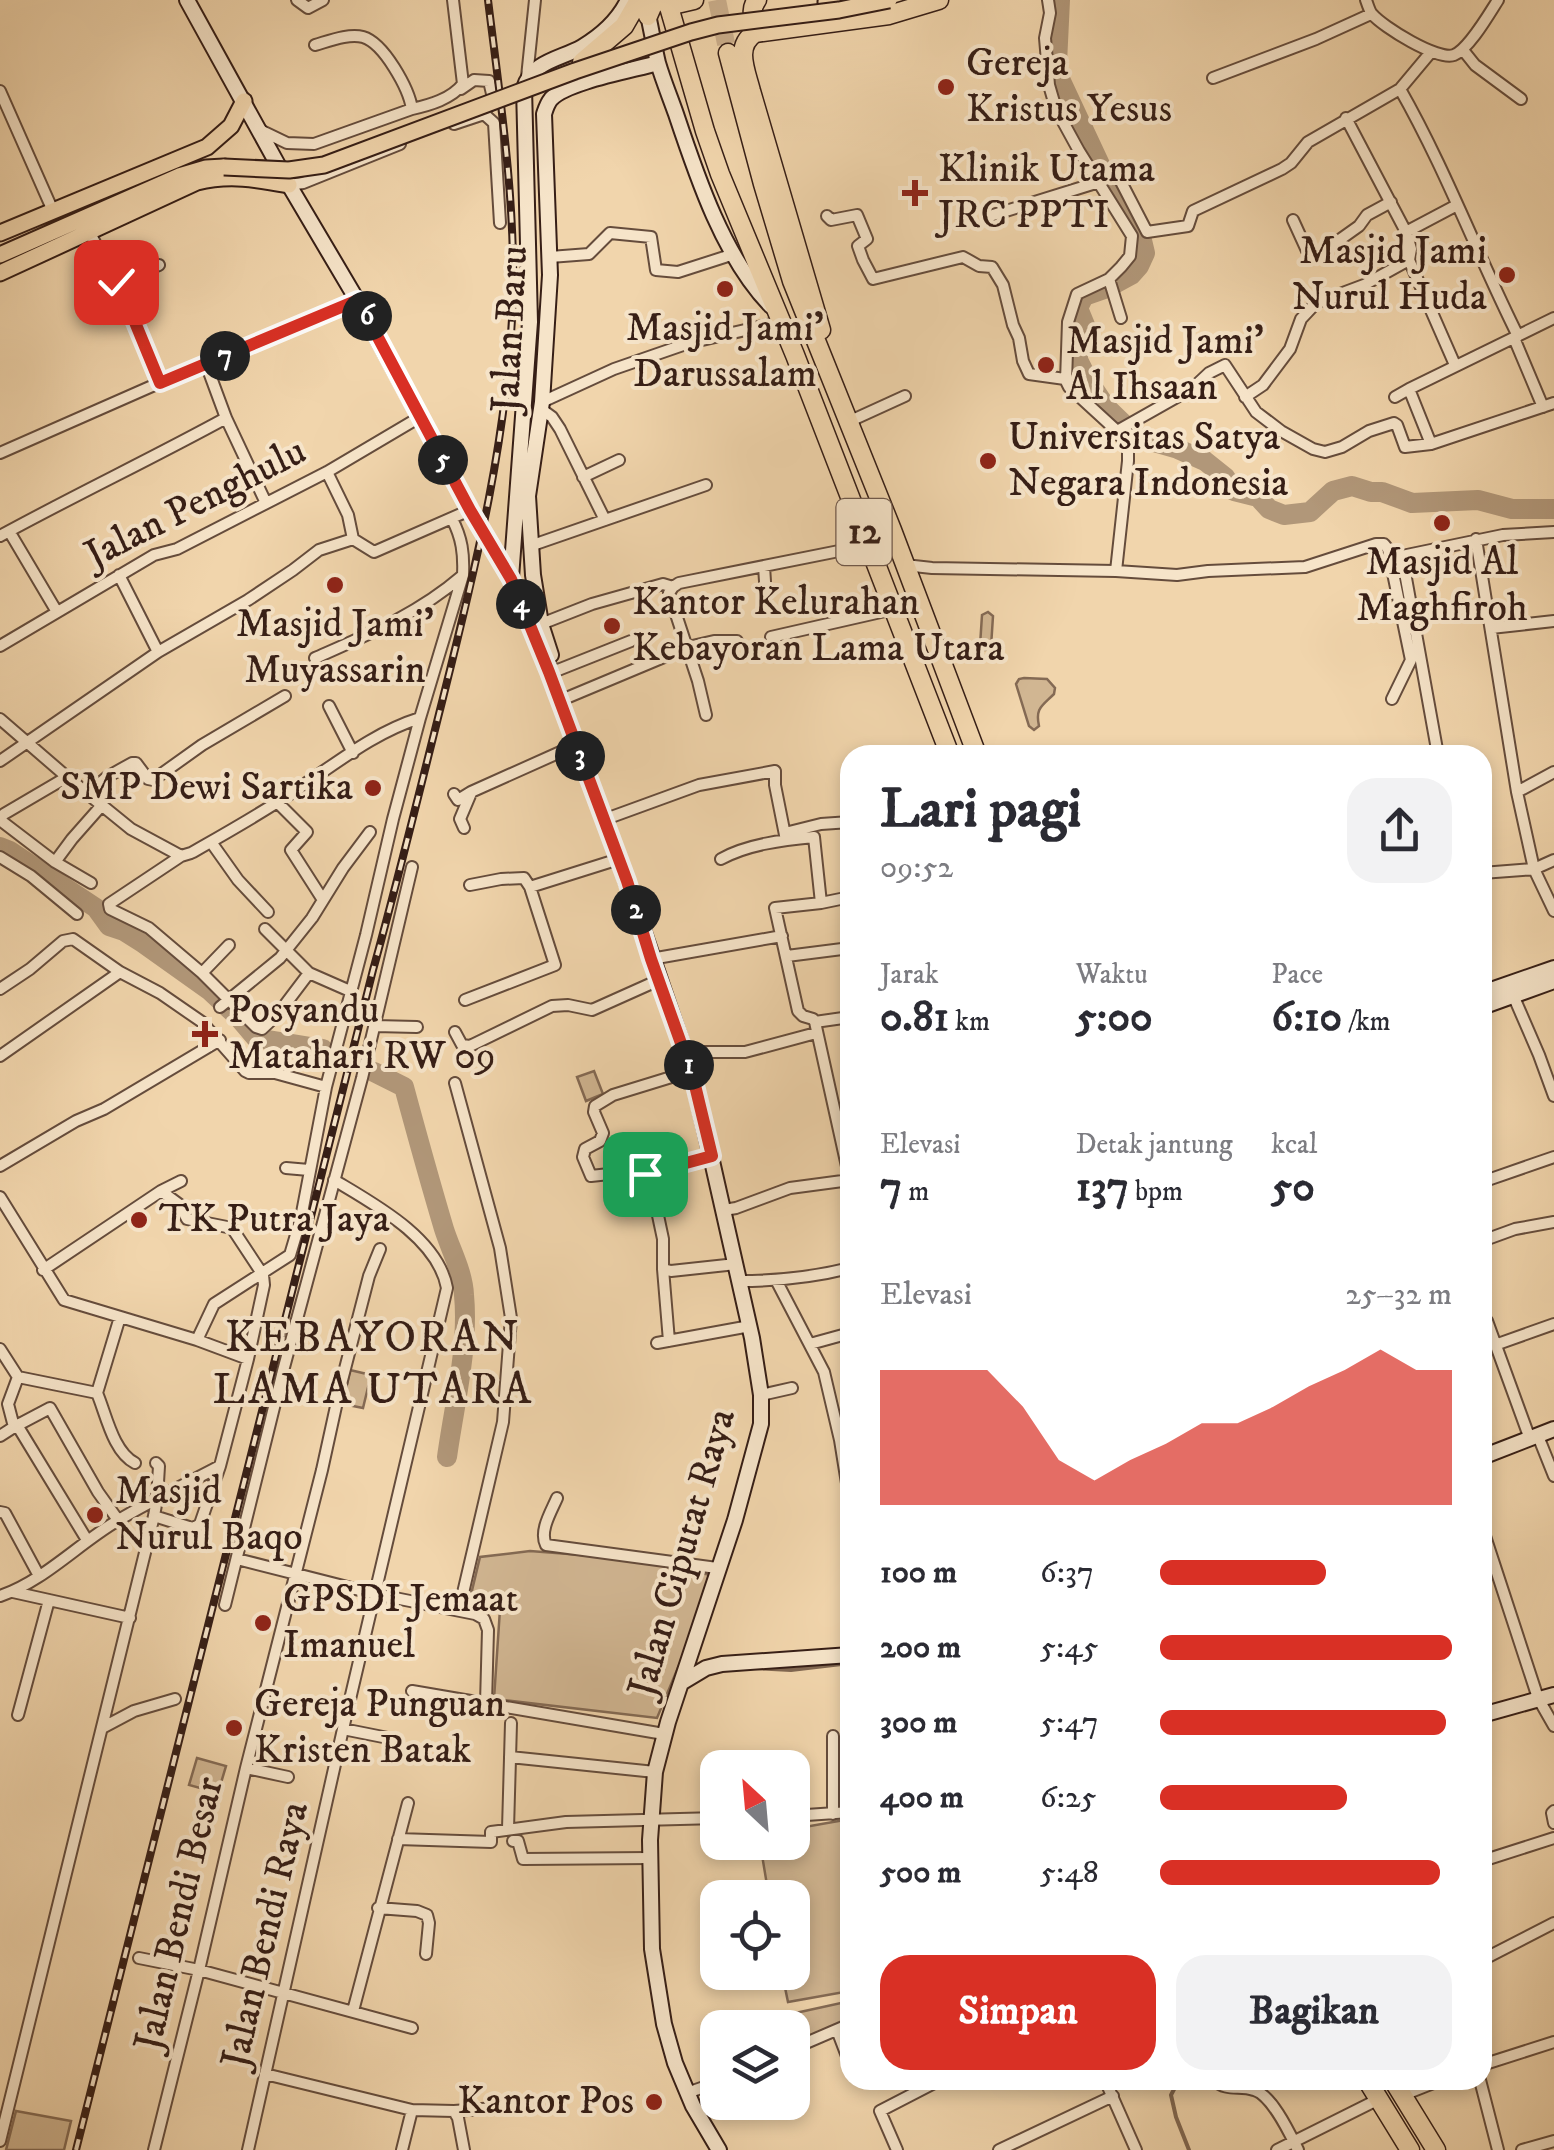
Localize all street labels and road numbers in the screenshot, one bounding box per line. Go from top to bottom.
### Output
street label: Jalan Baru [481,244,540,418]
street label: Jalan Penghulu [74,427,315,583]
road number: 12 [836,499,892,565]
street label: Jalan Ciputat Raya [617,1403,748,1707]
street label: Jalan Bendi Besar [123,1772,236,2060]
street label: Jalan Bendi Raya [210,1797,321,2077]

